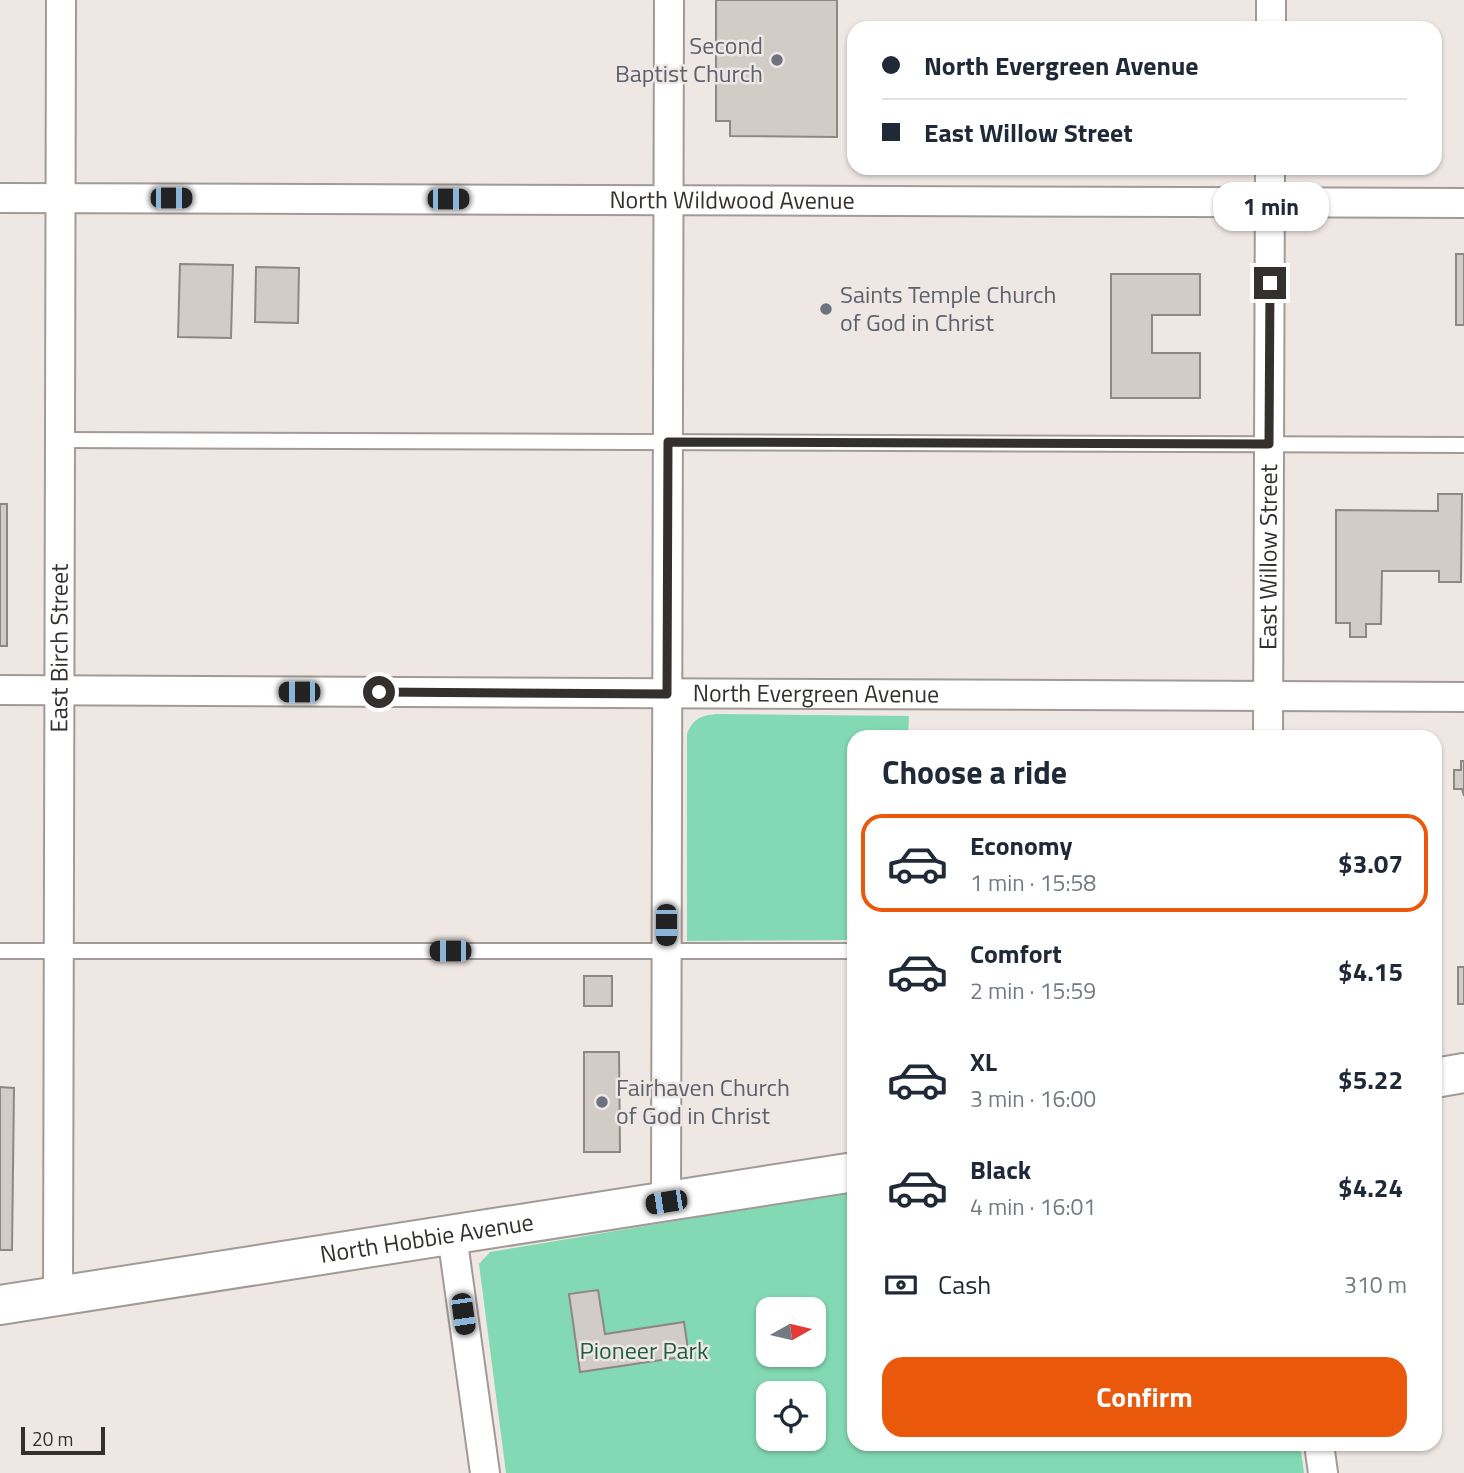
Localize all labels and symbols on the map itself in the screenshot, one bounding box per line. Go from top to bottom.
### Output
place label: Second Baptist Church [615,27,763,91]
marker: Second Baptist Church [769,52,785,68]
street label: North Wildwood Avenue [609,181,855,218]
callout: 1 min [1212,182,1328,230]
car [151,188,193,209]
car [428,189,470,210]
route end [1254,267,1286,299]
place label: Saints Temple Church of God in Christ [840,276,1056,340]
marker: Saints Temple Church of God in Christ [818,301,834,317]
street label: East Willow Street [1249,463,1286,650]
street label: East Birch Street [40,563,77,733]
street label: North Evergreen Avenue [693,674,939,711]
route start [363,676,395,708]
car [279,682,321,703]
car [656,904,677,946]
car [430,941,472,962]
place label: Fairhaven Church of God in Christ [616,1069,790,1133]
marker: Fairhaven Church of God in Christ [594,1094,610,1110]
car [644,1188,689,1216]
street label: North Hobbie Avenue [317,1203,536,1272]
car [450,1292,477,1336]
north arrow [756,1297,826,1367]
park label: Pioneer Park [580,1332,709,1368]
scale bar [21,1424,105,1456]

